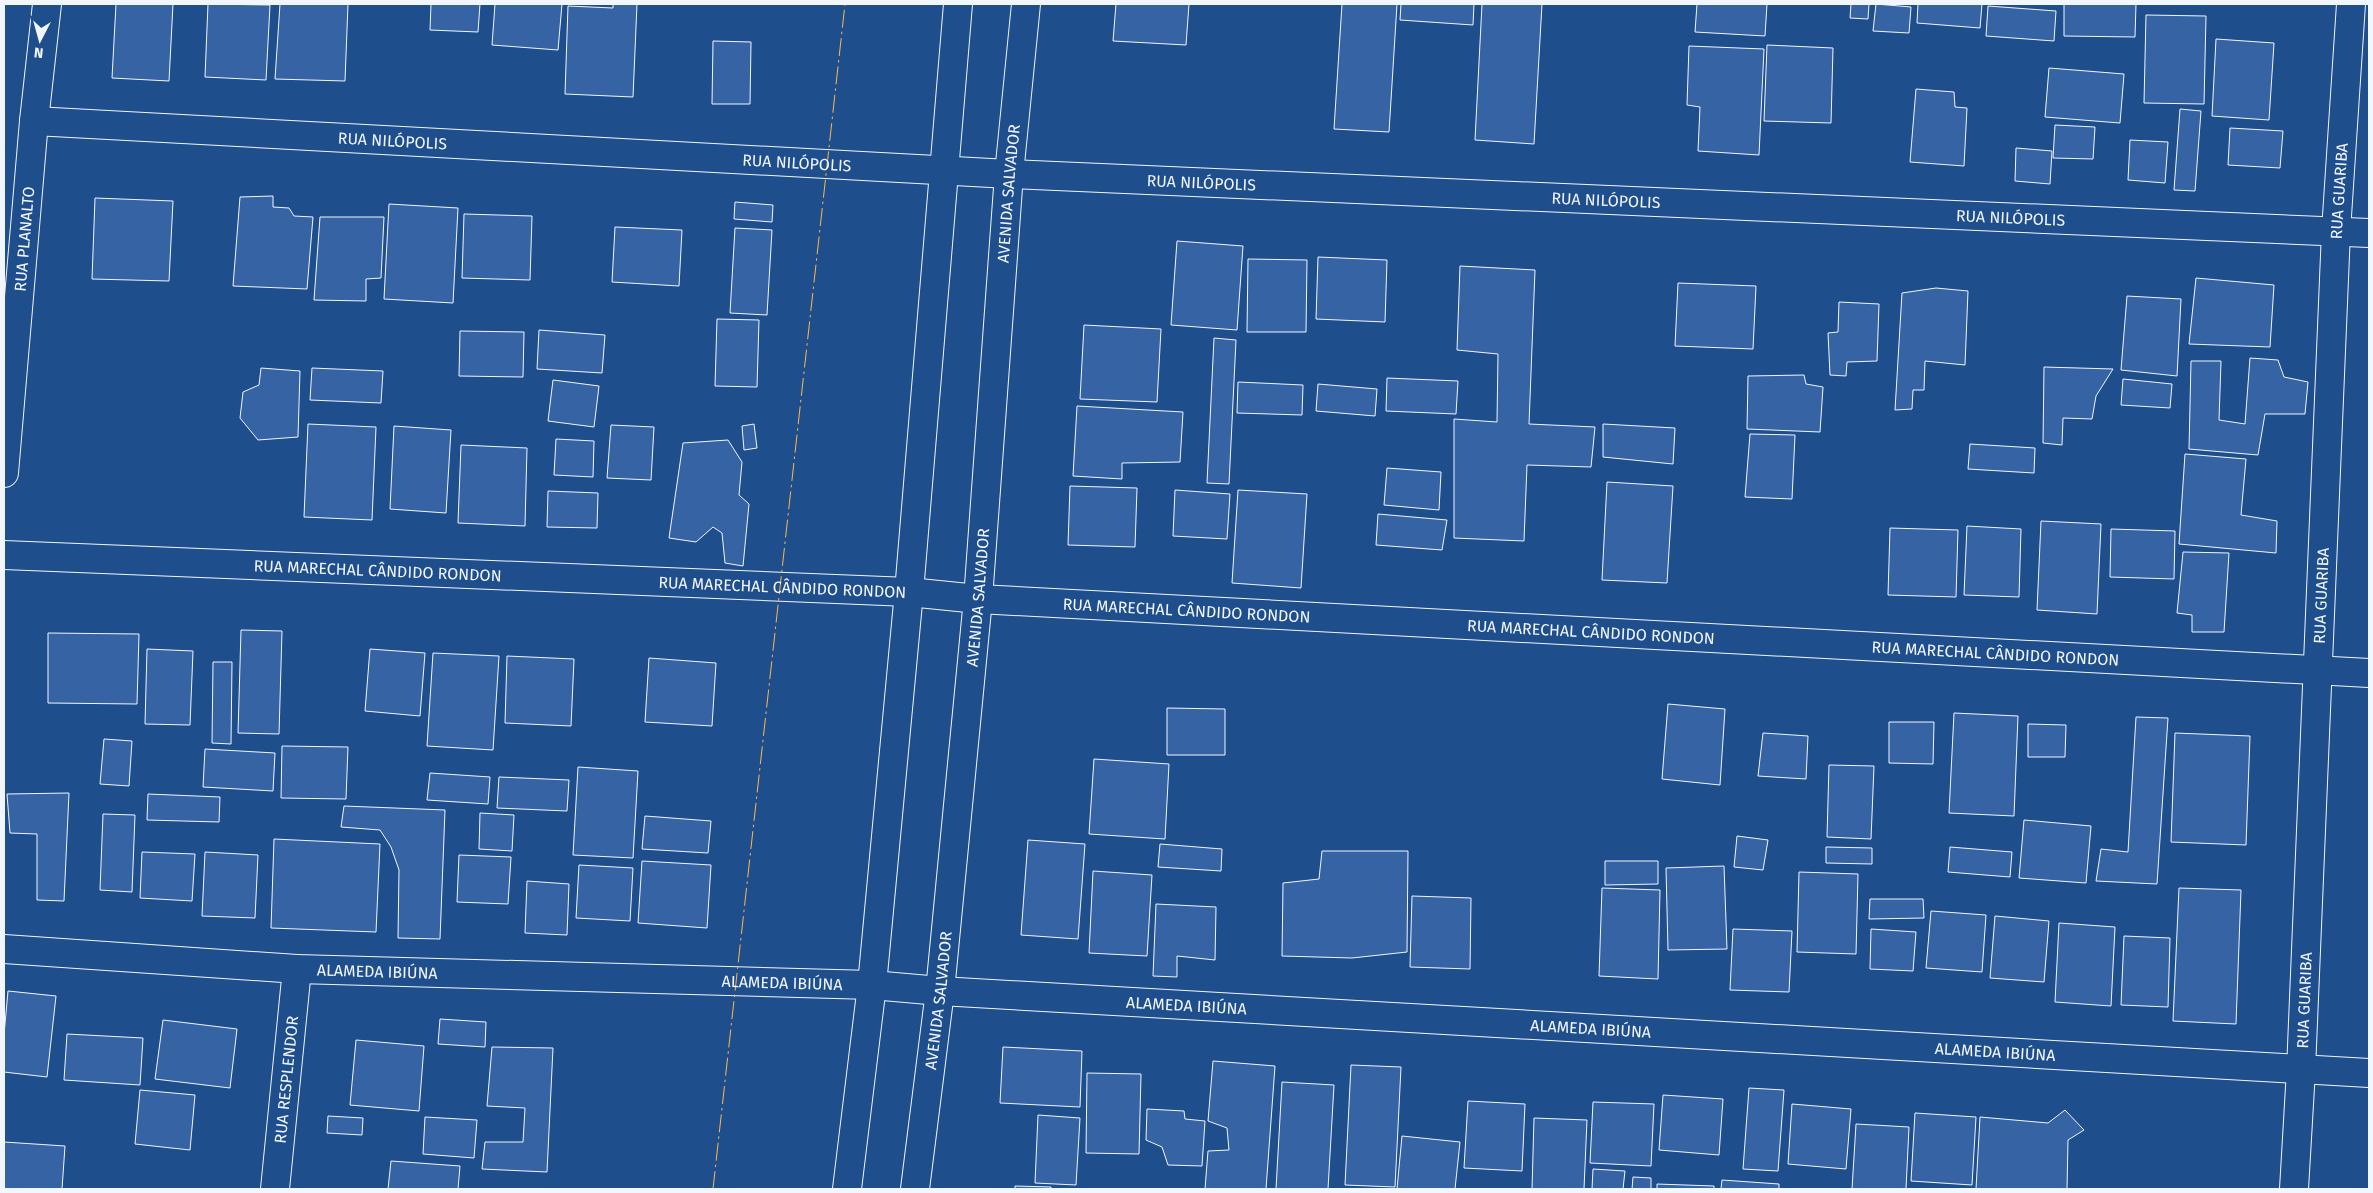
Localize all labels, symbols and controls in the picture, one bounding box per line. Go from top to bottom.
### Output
north arrow [15,15,65,65]
text: N [33,43,44,61]
street label: AVENIDA SALVADOR [993,123,1023,264]
street label: RUA NILÓPOLIS [337,128,448,153]
street label: RUA GUARIBA [2326,141,2351,240]
street label: RUA NILÓPOLIS [742,150,852,175]
street label: RUA NILÓPOLIS [1146,170,1257,194]
street label: RUA PLANALTO [10,186,38,292]
street label: RUA NILÓPOLIS [1551,188,1661,212]
street label: RUA NILÓPOLIS [1956,206,2066,229]
street label: AVENIDA SALVADOR [962,527,993,668]
street label: RUA GUARIBA [2309,546,2332,644]
street label: RUA MARECHAL CÂNDIDO RONDON [253,556,502,585]
street label: RUA MARECHAL CÂNDIDO RONDON [658,572,907,601]
street label: RUA MARECHAL CÂNDIDO RONDON [1062,594,1311,626]
street label: RUA MARECHAL CÂNDIDO RONDON [1467,616,1715,648]
street label: RUA MARECHAL CÂNDIDO RONDON [1871,637,2120,669]
street label: AVENIDA SALVADOR [921,930,955,1071]
street label: RUA GUARIBA [2292,951,2315,1049]
street label: ALAMEDA IBIÚNA [317,960,439,982]
street label: ALAMEDA IBIÚNA [721,971,844,994]
street label: ALAMEDA IBIÚNA [1126,992,1248,1018]
street label: RUA RESPLENDOR [270,1015,302,1144]
street label: ALAMEDA IBIÚNA [1530,1015,1652,1041]
street label: ALAMEDA IBIÚNA [1934,1039,2057,1065]

